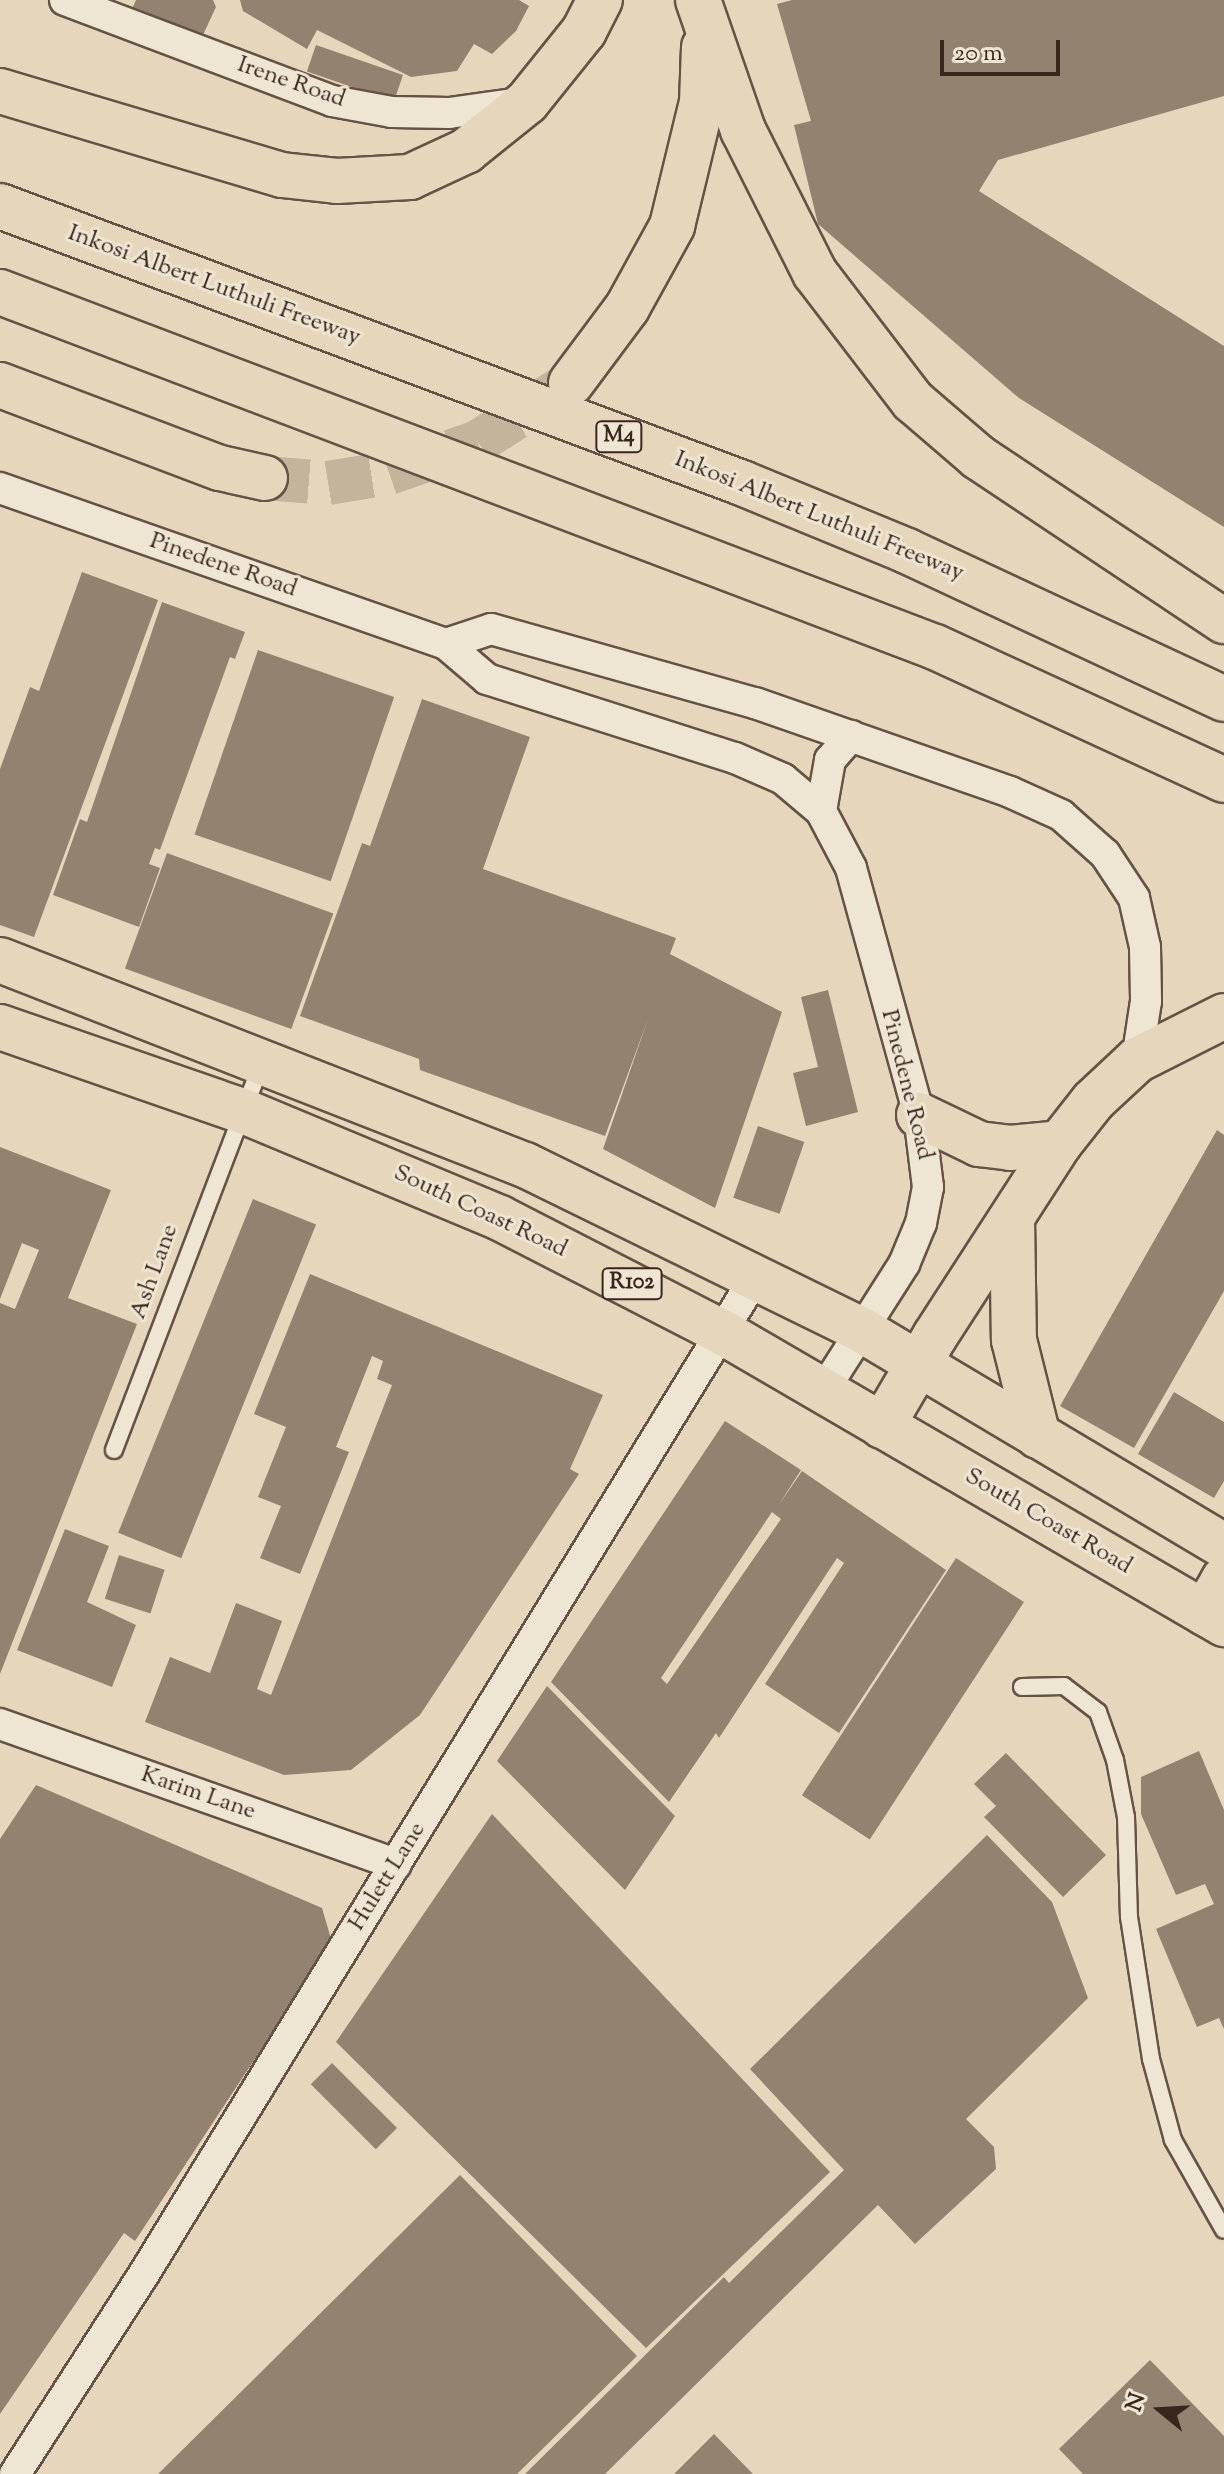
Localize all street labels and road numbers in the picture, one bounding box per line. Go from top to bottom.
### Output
street label: Irene Road [233,51,349,115]
street label: Inkosi Albert Luthuli Freeway [64,220,364,352]
road number: M4 [595,419,643,455]
street label: Inkosi Albert Luthuli Freeway [670,446,968,588]
street label: Pinedene Road [146,527,300,605]
street label: Pinedene Road [873,1007,939,1163]
street label: South Coast Road [389,1159,571,1265]
street label: Ash Lane [125,1221,185,1323]
road number: R102 [600,1266,664,1302]
street label: South Coast Road [959,1462,1137,1582]
street label: Karim Lane [137,1761,259,1827]
street label: Hulett Lane [343,1817,433,1937]

